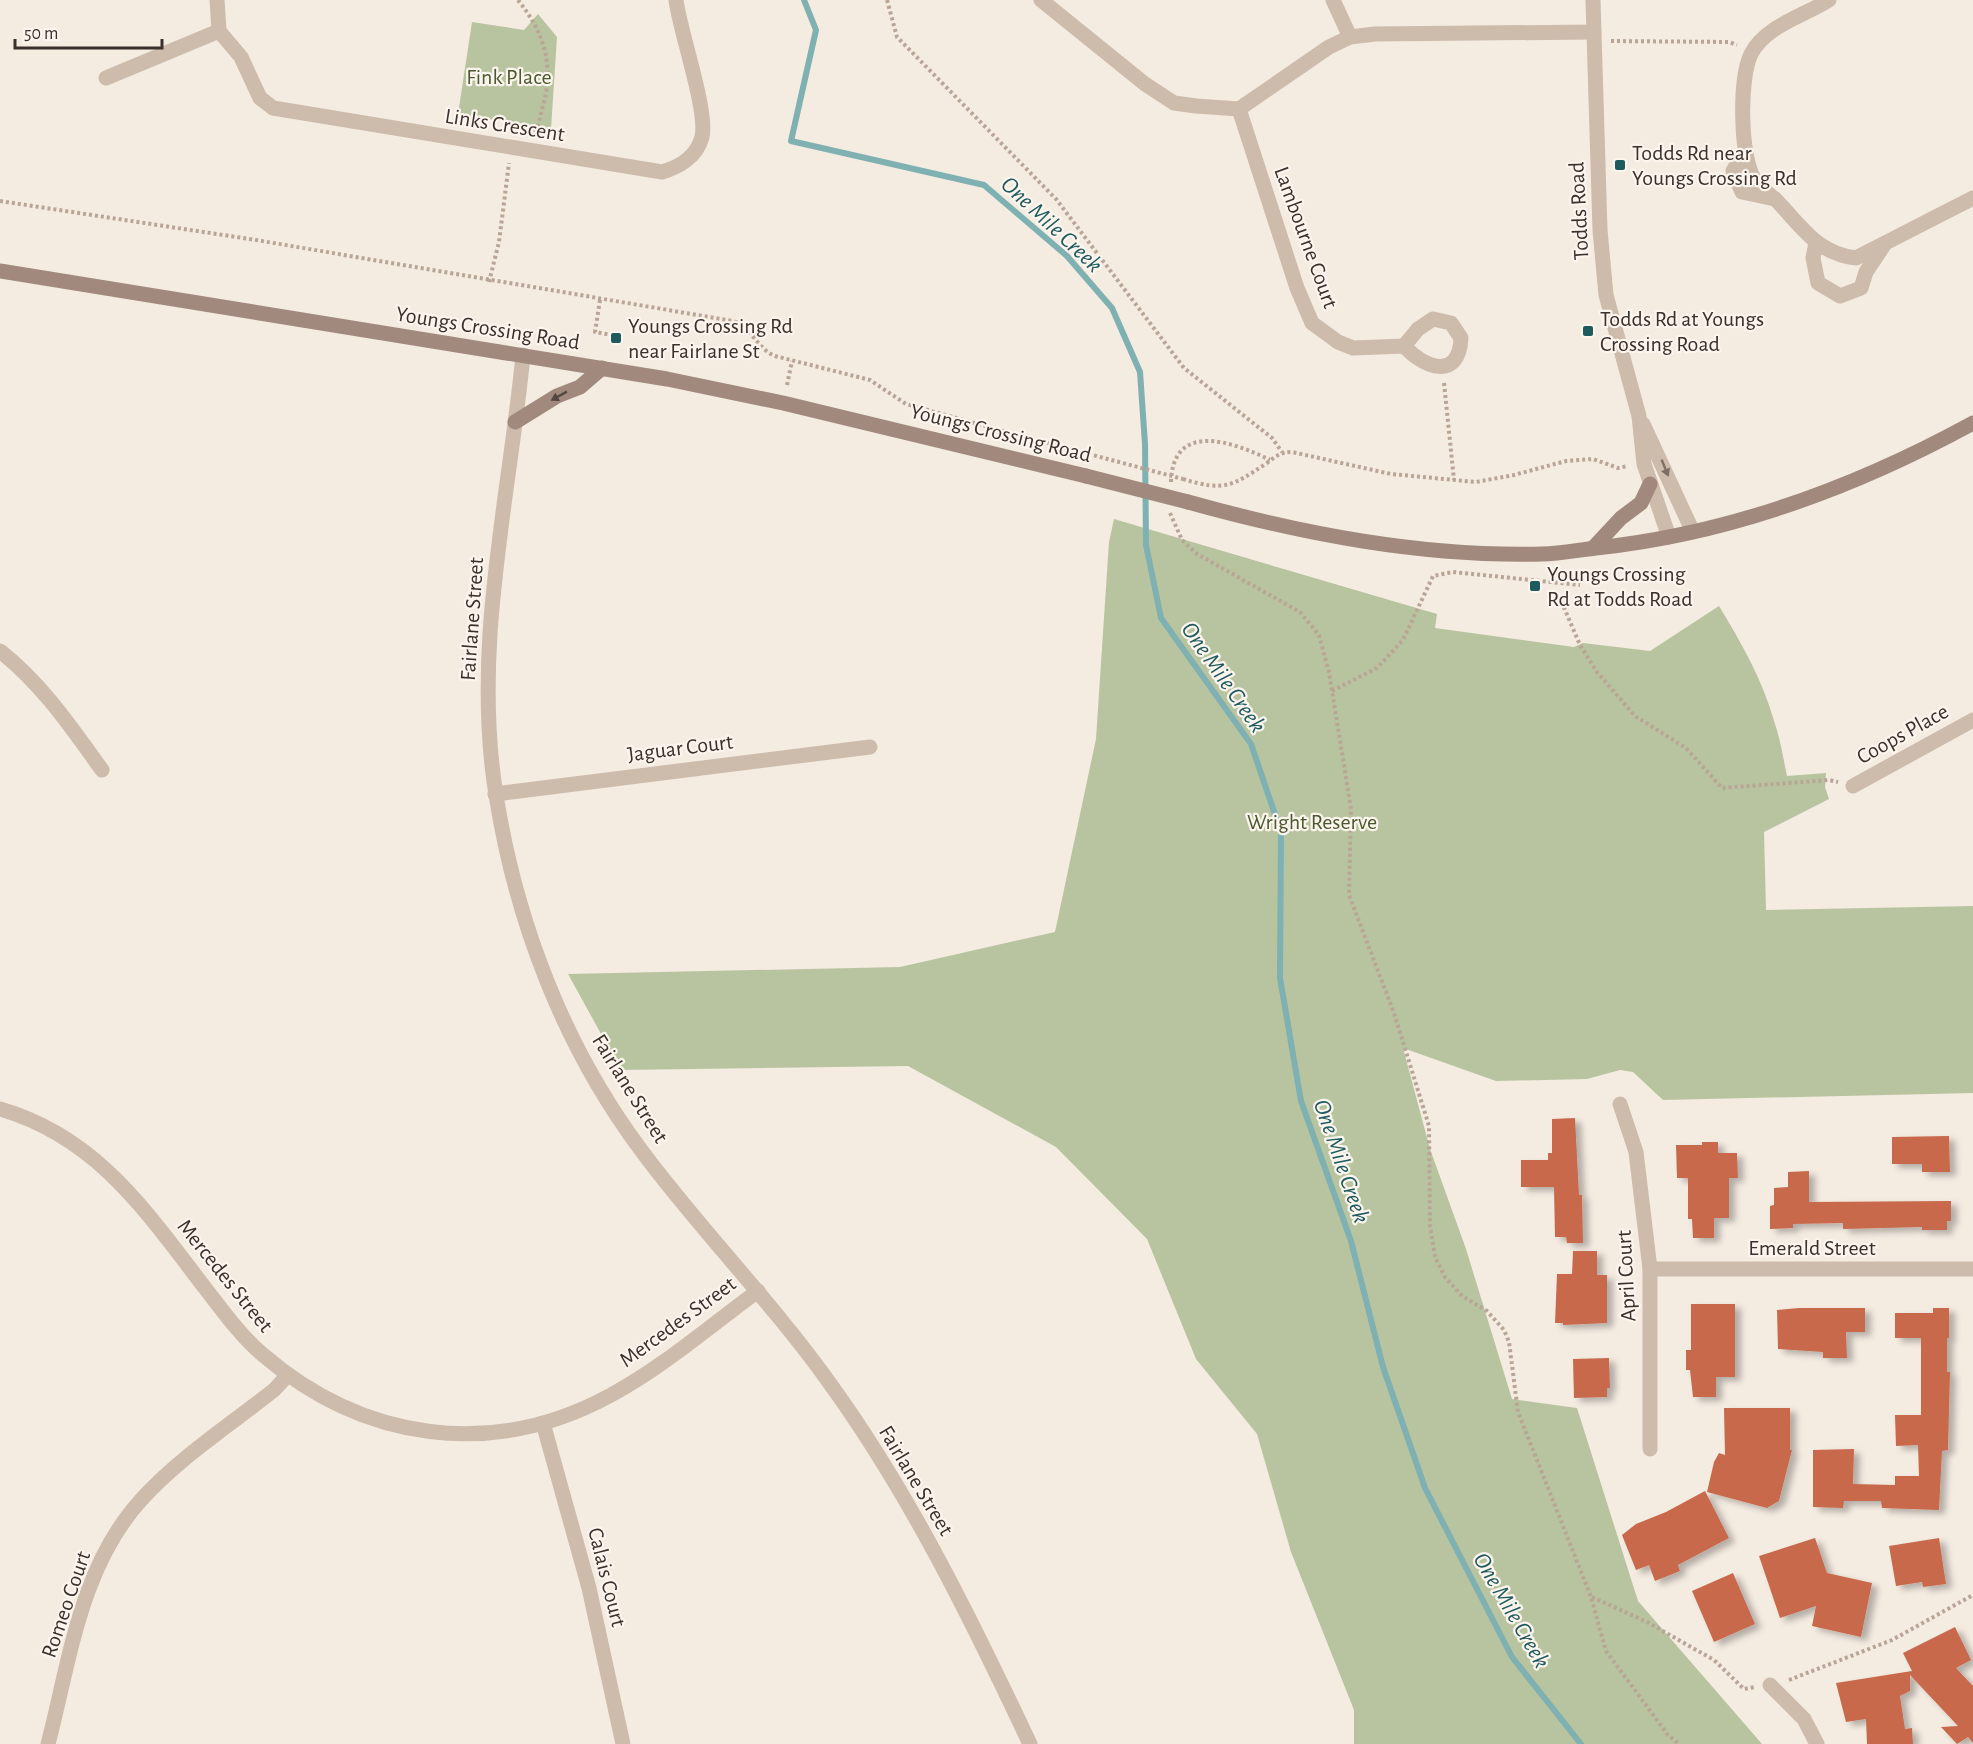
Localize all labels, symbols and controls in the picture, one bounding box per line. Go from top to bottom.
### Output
scale bar [15,12,162,50]
text: 50 m [24,25,58,43]
park label: Fink Place [466,66,552,88]
street label: Links Crescent [443,105,566,145]
place label: Todds Rd near Youngs Crossing Rd [1632,142,1797,189]
marker: Todds Rd near Youngs Crossing Rd [1613,158,1627,172]
street label: Todds Road [1565,161,1593,261]
street label: Lambourne Court [1270,164,1342,311]
water label: One Mile Creek [996,172,1107,277]
street label: Youngs Crossing Road [394,303,581,353]
place label: Todds Rd at Youngs Crossing Road [1600,308,1764,355]
place label: Youngs Crossing Rd near Fairlane St [628,315,793,362]
marker: Todds Rd at Youngs Crossing Road [1581,324,1595,338]
marker: Youngs Crossing Rd near Fairlane St [609,331,623,345]
one-way arrow [551,391,568,401]
street label: Youngs Crossing Road [908,400,1094,466]
one-way arrow [1661,459,1670,477]
street label: Fairlane Street [457,557,487,682]
place label: Youngs Crossing Rd at Todds Road [1547,563,1693,610]
marker: Youngs Crossing Rd at Todds Road [1528,579,1542,593]
water label: One Mile Creek [1176,618,1270,737]
street label: Coops Place [1853,700,1952,768]
street label: Jaguar Court [626,731,734,765]
park label: Wright Reserve [1247,811,1377,833]
street label: Fairlane Street [588,1030,672,1147]
water label: One Mile Creek [1309,1097,1373,1226]
street label: Mercedes Street [173,1215,277,1336]
street label: April Court [1613,1230,1639,1322]
street label: Emerald Street [1748,1237,1876,1259]
street label: Mercedes Street [615,1272,740,1371]
street label: Fairlane Street [875,1422,957,1539]
street label: Calais Court [584,1525,630,1629]
street label: Romeo Court [37,1548,94,1660]
water label: One Mile Creek [1469,1549,1554,1672]

